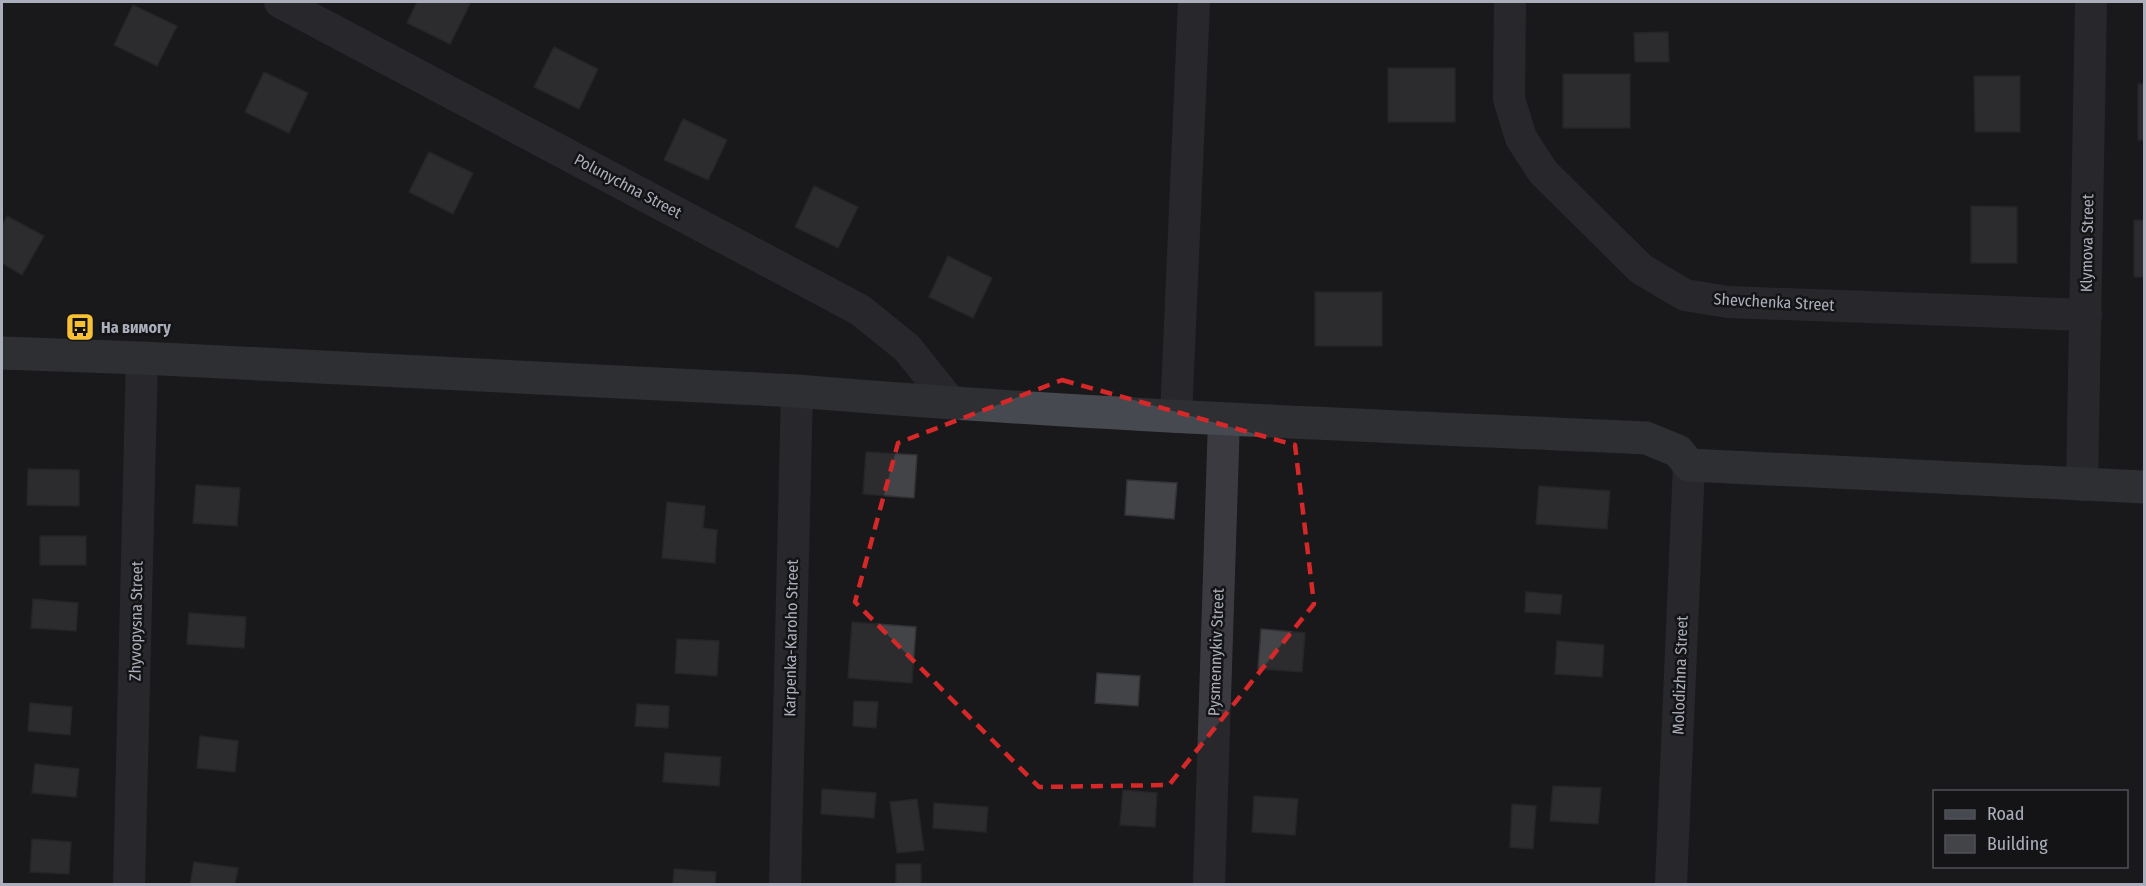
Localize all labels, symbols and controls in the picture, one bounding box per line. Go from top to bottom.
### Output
street label: Polunychna Street [571,150,686,223]
street label: Klymova Street [2077,193,2097,292]
street label: Shevchenka Street [1713,289,1836,315]
bus stop icon: На вимогу [64,311,96,343]
place label: На вимогу [101,318,171,337]
street label: Karpenka-Karoho Street [780,559,802,717]
street label: Zhyvopysna Street [125,560,147,681]
street label: Pysmennykiv Street [1204,587,1228,716]
street label: Molodizhna Street [1668,614,1692,735]
legend [1933,790,2128,868]
text: Road [1987,803,2024,825]
text: Building [1987,833,2048,855]

